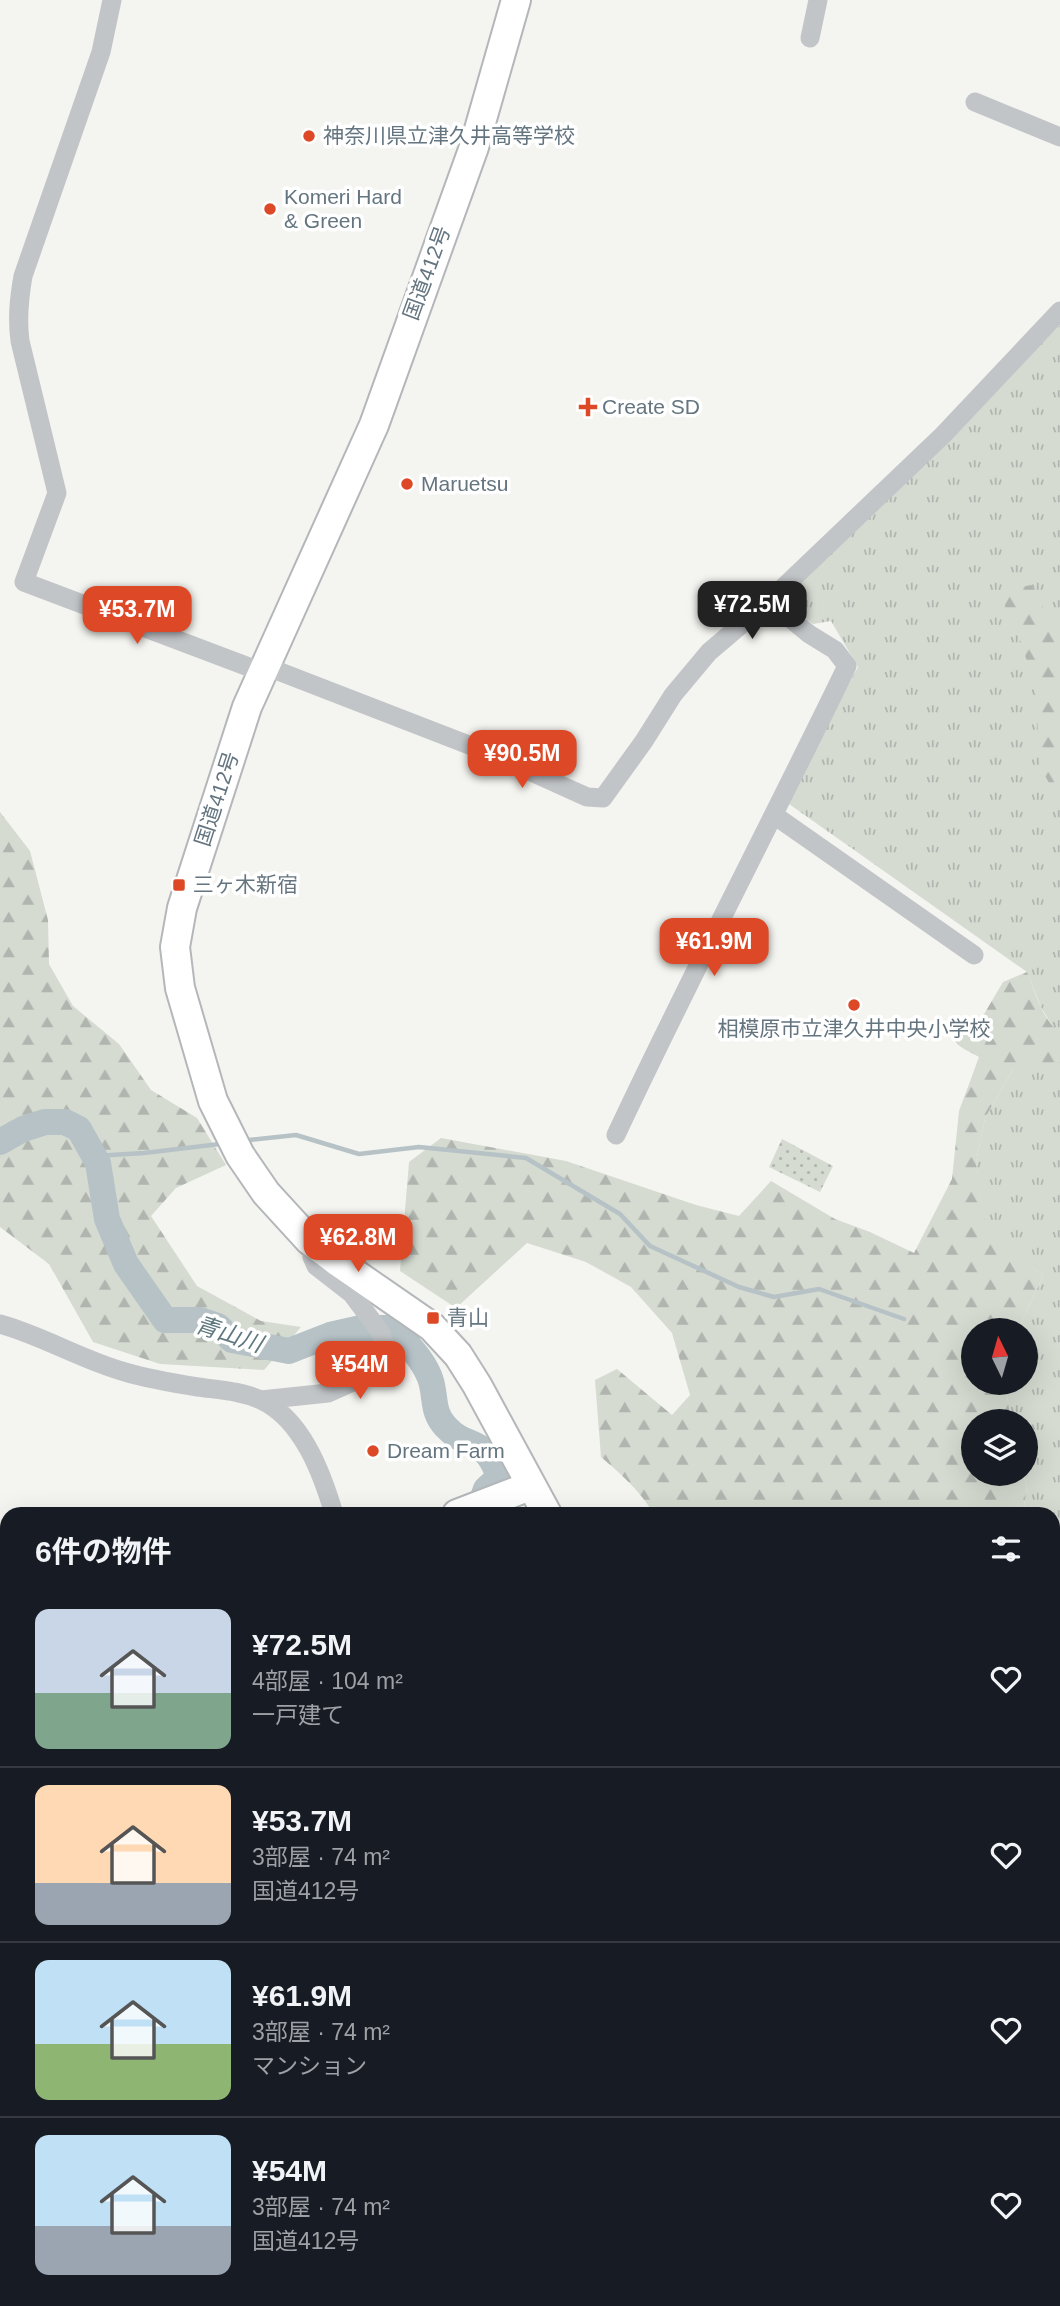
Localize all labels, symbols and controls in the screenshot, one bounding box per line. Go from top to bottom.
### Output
place label: 神奈川県立津久井高等学校 [323,124,575,147]
marker: 神奈川県立津久井高等学校 [301,128,317,144]
place label: Komeri Hard & Green [284,185,402,232]
marker: Komeri Hard & Green [262,201,278,217]
street label: 国道412号 [399,223,454,323]
place label: Create SD [602,395,700,418]
marker: Create SD [580,399,596,415]
place label: Maruetsu [421,472,509,495]
marker: Maruetsu [399,476,415,492]
pin: ¥72.5M [695,582,809,641]
pin: ¥53.7M [80,586,194,646]
text: ¥72.5M [714,591,790,617]
text: ¥53.7M [99,596,175,622]
pin: ¥90.5M [465,730,579,790]
text: ¥90.5M [484,740,560,766]
street label: 国道412号 [190,749,243,849]
place label: 三ヶ木新宿 [193,873,298,896]
marker: 三ヶ木新宿 [171,877,187,893]
pin: ¥61.9M [657,918,771,978]
text: ¥61.9M [676,928,752,954]
marker: 相模原市立津久井中央小学校 [846,997,862,1013]
place label: 相模原市立津久井中央小学校 [718,1017,991,1040]
pin: ¥62.8M [301,1214,415,1274]
text: ¥62.8M [320,1224,396,1250]
place label: 青山 [447,1306,489,1329]
marker: 青山 [425,1310,441,1326]
water label: 青山川 [192,1311,269,1358]
north arrow [961,1318,1038,1395]
map controls [961,1318,1038,1486]
pin: ¥54M [319,1342,401,1401]
text: ¥54M [331,1351,389,1377]
button: layers [961,1409,1038,1486]
place label: Dream Farm [387,1439,505,1462]
marker: Dream Farm [365,1443,381,1459]
icon: filters [987,1530,1025,1568]
text: 6件の物件 [35,1535,172,1568]
text: ¥72.5M [252,1628,352,1661]
icon: home [91,1637,175,1721]
icon: heart [987,1660,1025,1698]
text: 4部屋 · 104 m² [252,1668,403,1694]
text: 一戸建て [252,1702,344,1728]
text: ¥53.7M [252,1804,352,1837]
icon: home [91,1813,175,1897]
icon: heart [987,1836,1025,1874]
text: 3部屋 · 74 m² [252,1844,390,1870]
text: 国道412号 [252,1878,359,1904]
text: ¥61.9M [252,1979,352,2012]
icon: home [91,1988,175,2072]
icon: heart [987,2011,1025,2049]
text: 3部屋 · 74 m² [252,2019,390,2045]
text: マンション [252,2053,367,2079]
text: ¥54M [252,2154,327,2187]
icon: home [91,2163,175,2247]
icon: heart [987,2186,1025,2224]
text: 3部屋 · 74 m² [252,2194,390,2220]
text: 国道412号 [252,2228,359,2254]

